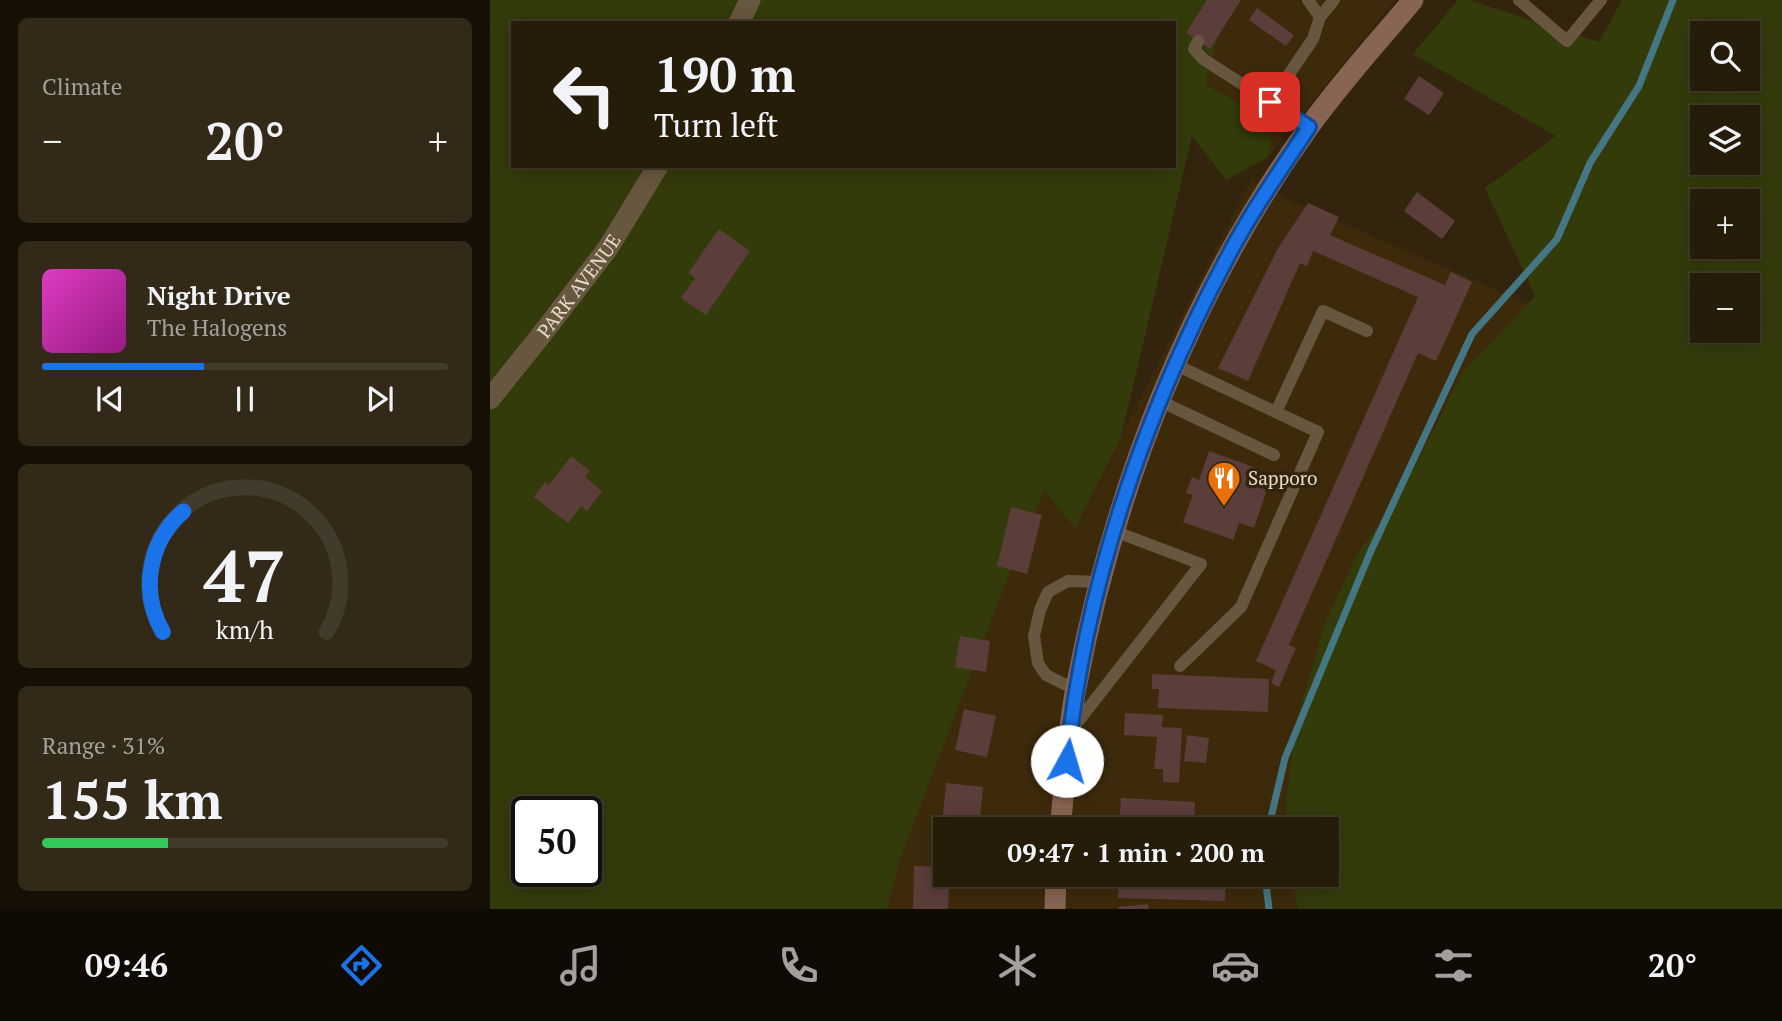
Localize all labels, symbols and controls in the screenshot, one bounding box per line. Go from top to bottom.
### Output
map controls [1690,21,1760,343]
button: search [1690,21,1760,91]
text: 190 m [654,41,796,106]
icon: left [539,49,630,140]
text: Climate [42,71,122,102]
pin [1240,72,1300,132]
icon: arrive [1251,83,1289,121]
text: Turn left [654,104,778,146]
button: layers [1690,105,1760,175]
text: 20° [205,106,285,175]
text: − [42,116,62,166]
text: + [428,116,448,166]
button: + [1690,189,1760,259]
street label: PARK AVENUE [531,229,626,342]
button: − [1690,273,1760,343]
text: Night Drive [147,278,291,312]
text: The Halogens [147,312,287,343]
icon: previous [91,380,129,418]
icon: pause [226,380,264,418]
icon: next [361,380,399,418]
restaurant icon: Sapporo [1205,459,1243,508]
place label: Sapporo [1248,465,1318,490]
text: 47 [204,526,286,623]
text: km/h [216,613,274,646]
position arrow [1030,724,1104,798]
text: Range · 31% [42,730,165,761]
text: 155 km [42,765,223,834]
speed limit sign: 50 [511,796,602,887]
text: 09:47 · 1 min · 200 m [1007,835,1265,869]
icon: directions [337,941,386,990]
icon: music [556,941,605,990]
icon: phone [774,941,823,990]
icon: climate [993,941,1042,990]
icon: car [1211,941,1260,990]
icon: filters [1429,941,1478,990]
text: 09:46 [85,944,168,986]
text: 20° [1648,944,1697,986]

